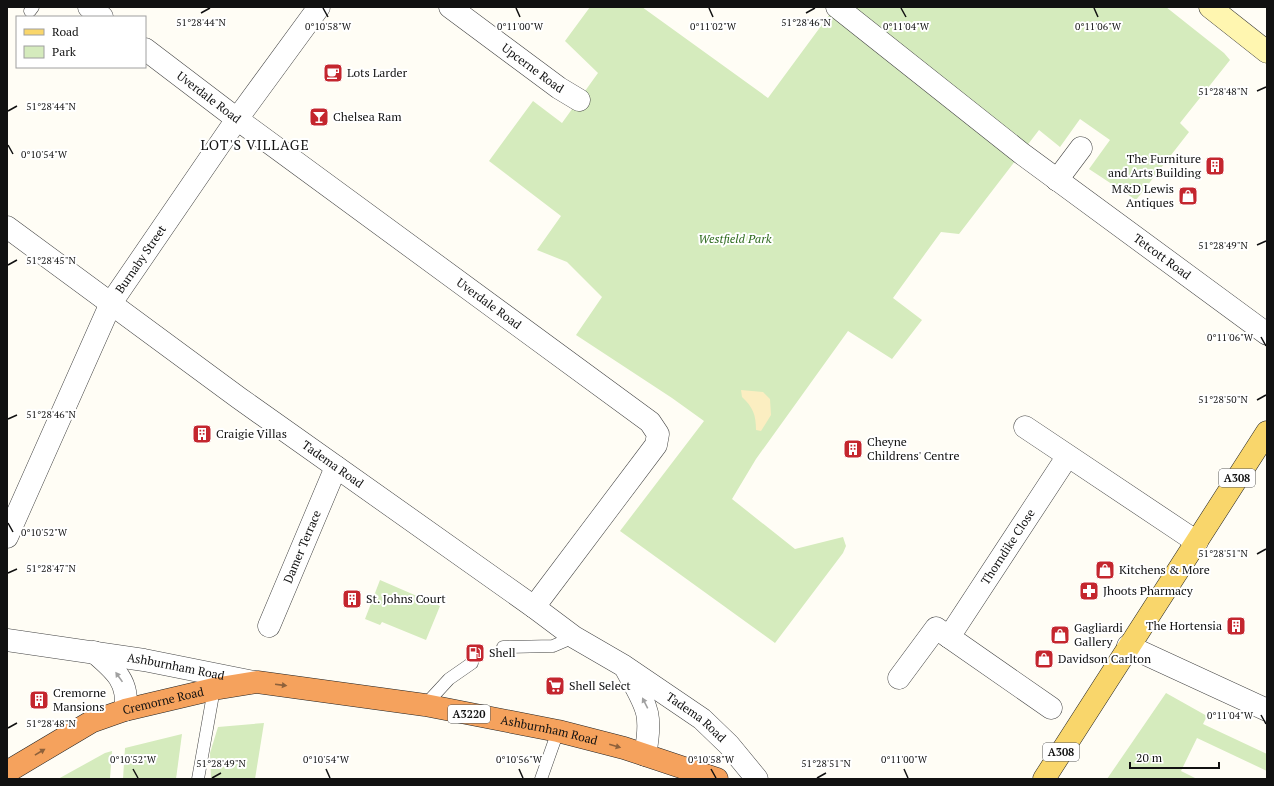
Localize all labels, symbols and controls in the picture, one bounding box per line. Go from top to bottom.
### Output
legend [16,16,146,68]
text: 51°28'44"N [176,16,226,29]
text: 51°28'46"N [781,16,831,29]
text: 0°10'58"W [305,20,352,33]
text: 0°11'00"W [497,20,544,33]
text: 0°11'02"W [690,20,737,33]
text: 0°11'04"W [883,20,930,33]
text: 0°11'06"W [1075,20,1122,33]
text: Road [52,24,79,39]
street label: Upcerne Road [499,40,567,96]
text: Park [52,44,77,59]
cafe icon: Lots Larder [322,62,344,84]
place label: Lots Larder [347,65,408,80]
street label: Uverdale Road [174,68,244,126]
text: 51°28'48"N [1198,85,1248,98]
text: 51°28'44"N [26,100,76,113]
bar icon: Chelsea Ram [308,106,330,128]
place label: Chelsea Ram [333,109,402,124]
district label: LOT'S VILLAGE [200,135,310,154]
text: 0°10'54"W [21,148,68,161]
place label: The Furniture and Arts Building [1108,151,1202,180]
building icon: The Furniture and Arts Building [1204,155,1226,177]
place label: M&D Lewis Antiques [1112,181,1174,210]
shop icon: M&D Lewis Antiques [1177,185,1199,207]
street label: Burnaby Street [112,222,169,296]
street label: Tetcott Road [1131,230,1194,283]
park label: Westfield Park [698,231,772,246]
text: 51°28'49"N [1198,239,1248,252]
text: 51°28'45"N [26,254,76,267]
street label: Uverdale Road [454,275,525,332]
text: 0°11'06"W [1207,331,1254,344]
text: 51°28'50"N [1198,393,1248,406]
text: 51°28'46"N [26,408,76,421]
building icon: Craigie Villas [191,423,213,445]
place label: Craigie Villas [216,426,287,441]
place label: Cheyne Childrens' Centre [867,434,959,463]
street label: Tadema Road [299,437,367,491]
building icon: Cheyne Childrens' Centre [842,438,864,460]
road number: A308 [1219,469,1255,487]
street label: Thorndike Close [977,506,1038,587]
street label: Damer Terrace [280,508,324,585]
text: 0°10'52"W [21,526,68,539]
text: 51°28'51"N [1198,547,1248,560]
shop icon: Kitchens & More [1094,559,1116,581]
text: 51°28'47"N [26,562,76,575]
place label: Kitchens & More [1119,562,1210,577]
pharmacy icon: Jhoots Pharmacy [1078,580,1100,602]
place label: Jhoots Pharmacy [1103,583,1194,598]
building icon: St. Johns Court [341,588,363,610]
place label: St. Johns Court [366,591,446,606]
building icon: The Hortensia [1225,615,1247,637]
place label: The Hortensia [1146,618,1222,633]
place label: Gagliardi Gallery [1074,620,1123,649]
shop icon: Gagliardi Gallery [1049,624,1071,646]
fuel station icon: Shell [464,642,486,664]
place label: Shell [489,645,516,660]
shop icon: Davidson Carlton [1033,648,1055,670]
street label: Ashburnham Road [126,650,226,683]
place label: Davidson Carlton [1058,651,1151,666]
one-way arrow [115,672,123,682]
supermarket icon: Shell Select [544,675,566,697]
place label: Shell Select [569,678,631,693]
one-way arrow [275,682,287,688]
street label: Cremorne Road [121,684,205,717]
place label: Cremorne Mansions [53,685,106,714]
building icon: Cremorne Mansions [28,689,50,711]
street label: Tadema Road [663,689,730,745]
one-way arrow [642,697,648,709]
road number: A3220 [448,705,490,723]
text: 0°11'04"W [1207,709,1254,722]
street label: Ashburnham Road [499,712,600,748]
text: 51°28'48"N [26,717,76,730]
one-way arrow [609,743,621,749]
road number: A308 [1043,743,1079,761]
scale bar [1130,744,1219,770]
one-way arrow [34,749,46,756]
text: 20 m [1136,750,1163,765]
text: 0°10'52"W [110,753,157,766]
text: 0°10'54"W [303,753,350,766]
text: 0°10'56"W [496,753,543,766]
text: 0°10'58"W [688,753,735,766]
text: 0°11'00"W [881,753,928,766]
text: 51°28'49"N [196,757,246,770]
text: 51°28'51"N [801,757,851,770]

